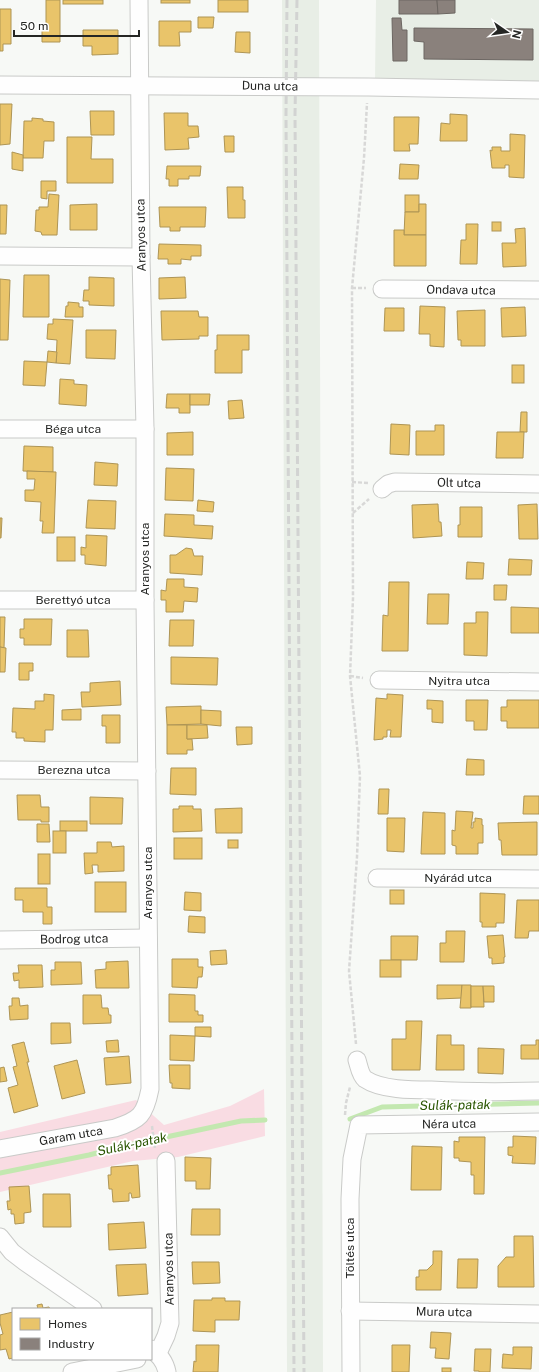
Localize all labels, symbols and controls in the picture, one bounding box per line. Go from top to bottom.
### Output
scale bar [14,12,139,38]
north arrow [487,12,527,52]
text: 50 m [20,19,48,33]
text: N [510,29,524,40]
street label: Duna utca [242,79,298,93]
street label: Aranyos utca [133,198,149,272]
street label: Ondava utca [426,282,496,298]
street label: Béga utca [45,422,101,436]
street label: Olt utca [437,476,481,490]
street label: Aranyos utca [138,523,152,595]
street label: Berettyó utca [35,593,111,607]
street label: Nyitra utca [428,674,490,688]
street label: Berezna utca [38,763,110,777]
street label: Aranyos utca [141,847,155,919]
street label: Nyárád utca [424,871,492,885]
street label: Bodrog utca [40,931,108,947]
water label: Sulák-patak [419,1097,491,1113]
street label: Néra utca [422,1117,476,1131]
street label: Garam utca [38,1124,104,1148]
water label: Sulák-patak [96,1129,168,1159]
street label: Töltés utca [343,1217,357,1279]
street label: Aranyos utca [161,1232,177,1306]
street label: Mura utca [416,1305,472,1319]
legend [12,1308,152,1360]
text: Homes [48,1317,87,1331]
text: Industry [48,1337,95,1351]

